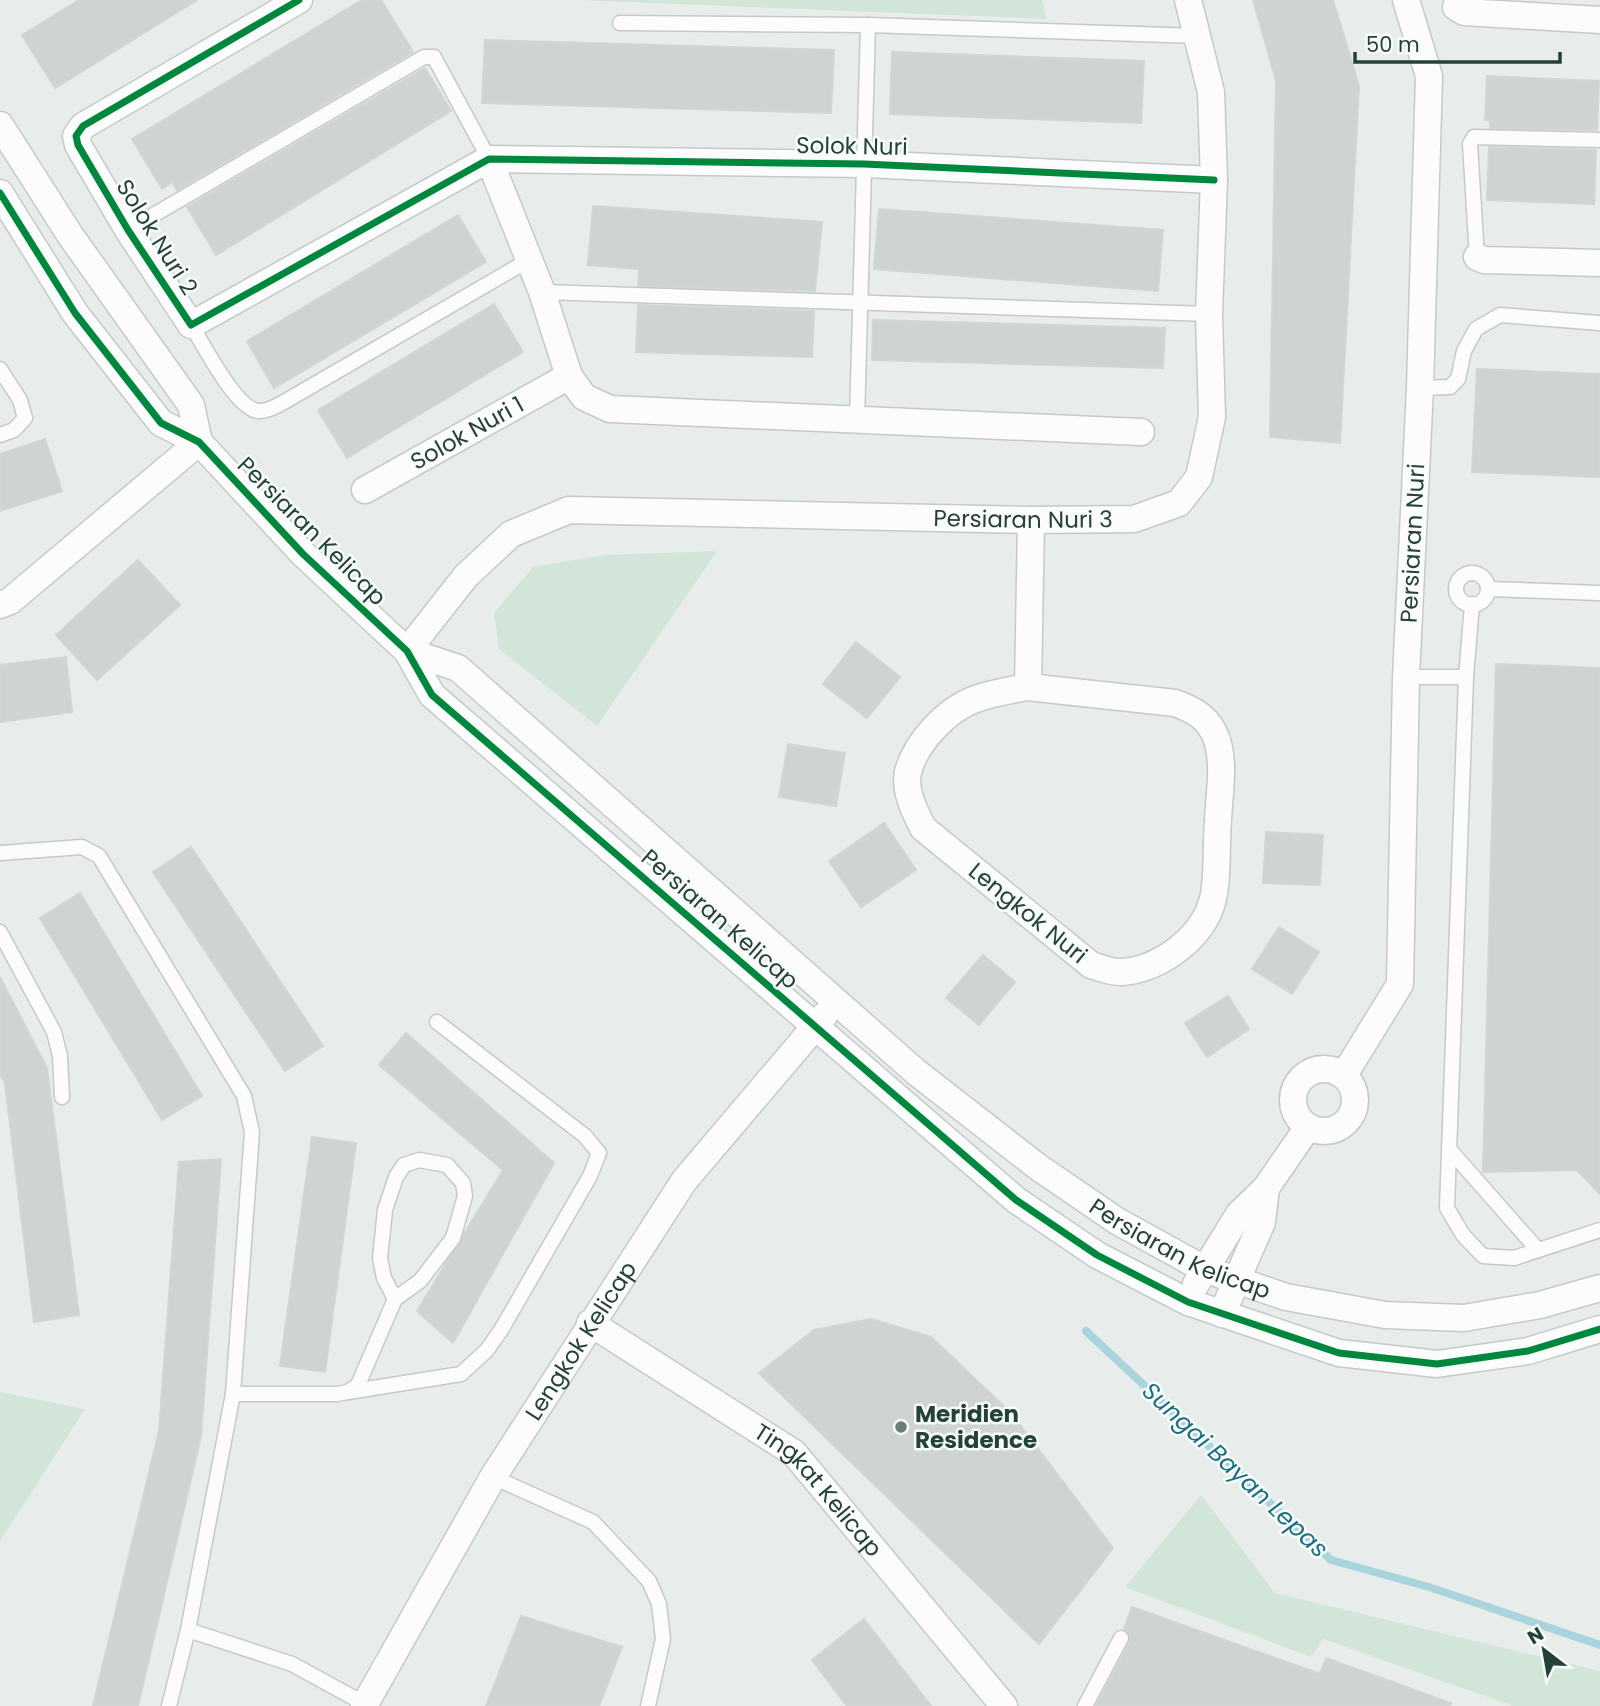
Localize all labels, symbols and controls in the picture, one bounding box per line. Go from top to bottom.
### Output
scale bar [1355,21,1560,65]
text: 50 m [1366,30,1420,59]
street label: Solok Nuri [796,129,908,163]
street label: Solok Nuri 2 [109,173,205,301]
street label: Solok Nuri 1 [405,388,530,477]
street label: Persiaran Kelicap [230,449,394,613]
street label: Persiaran Nuri [1393,463,1432,624]
street label: Persiaran Nuri 3 [933,502,1113,536]
street label: Persiaran Kelicap [634,842,806,996]
street label: Lengkok Nuri [962,855,1094,971]
street label: Persiaran Kelicap [1083,1191,1275,1307]
street label: Lengkok Kelicap [518,1255,644,1427]
water label: Sungai Bayan Lepas [1135,1374,1336,1565]
place label: Meridien Residence [915,1398,1037,1456]
street label: Tingkat Kelicap [748,1416,890,1564]
marker: Meridien Residence [893,1419,909,1435]
north arrow [1509,1615,1579,1685]
text: N [1522,1621,1549,1651]

